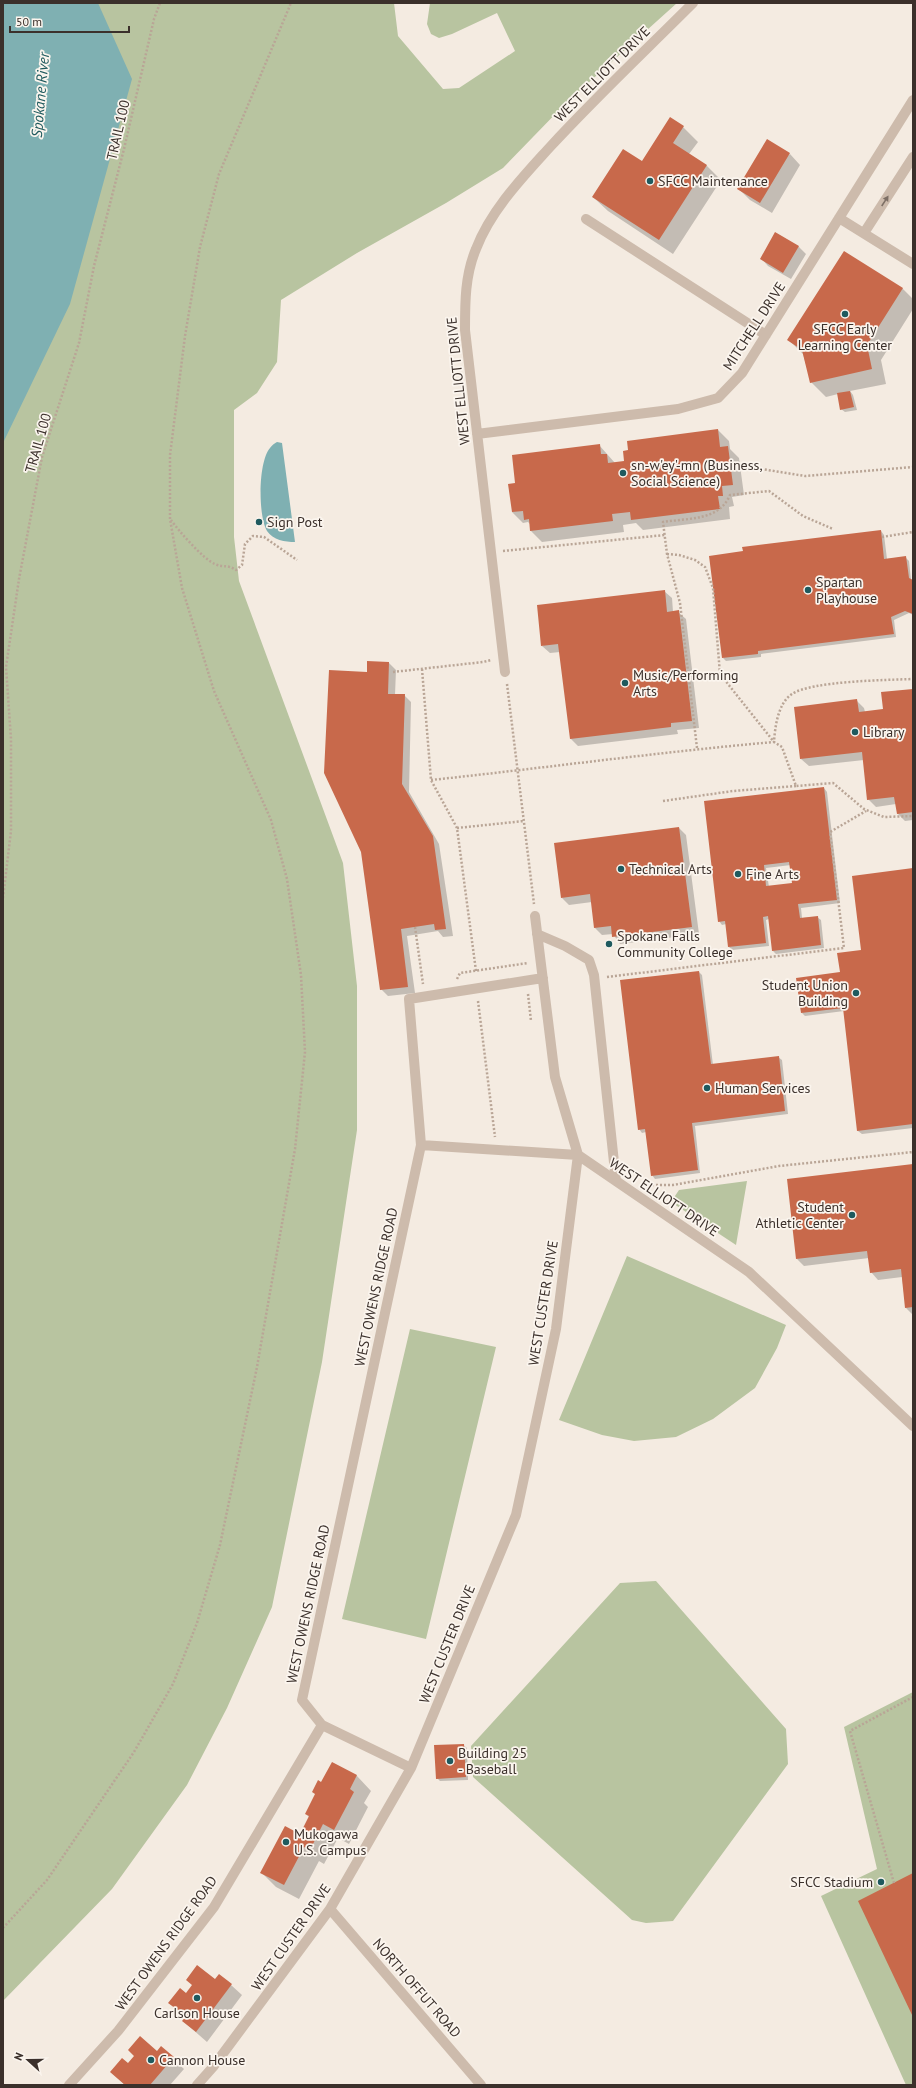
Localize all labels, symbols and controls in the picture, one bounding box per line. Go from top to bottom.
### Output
scale bar [10,8,129,34]
text: 50 m [16,14,42,29]
street label: WEST ELLIOTT DRIVE [550,22,654,126]
water label: Spokane River [27,50,53,138]
street label: TRAIL 100 [102,98,134,162]
place label: SFCC Maintenance [658,172,768,190]
marker: SFCC Maintenance [645,176,655,186]
one-way arrow [881,196,889,206]
street label: MITCHELL DRIVE [719,278,789,374]
marker: SFCC Early Learning Center [840,309,850,319]
street label: WEST ELLIOTT DRIVE [442,316,474,446]
place label: SFCC Early Learning Center [798,320,892,354]
street label: TRAIL 100 [21,411,55,475]
place label: sn-w'ey'-mn (Business, Social Science) [631,456,763,490]
marker: sn-w'ey'-mn (Business, Social Science) [618,468,628,478]
place label: Sign Post [267,513,323,531]
marker: Sign Post [254,517,264,527]
place label: Spartan Playhouse [816,573,877,607]
marker: Spartan Playhouse [803,585,813,595]
place label: Music/Performing Arts [633,666,739,700]
marker: Music/Performing Arts [620,678,630,688]
place label: Library [863,723,905,741]
marker: Library [850,727,860,737]
place label: Technical Arts [629,860,712,878]
marker: Technical Arts [616,864,626,874]
place label: Fine Arts [746,865,799,883]
marker: Fine Arts [733,869,743,879]
place label: Spokane Falls Community College [617,927,733,961]
marker: Spokane Falls Community College [604,939,614,949]
place label: Student Union Building [762,976,848,1010]
marker: Student Union Building [851,988,861,998]
place label: Human Services [715,1079,811,1097]
marker: Human Services [702,1083,712,1093]
street label: WEST ELLIOTT DRIVE [606,1154,722,1240]
place label: Student Athletic Center [755,1198,844,1232]
street label: WEST OWENS RIDGE ROAD [350,1206,402,1368]
marker: Student Athletic Center [847,1210,857,1220]
street label: WEST CUSTER DRIVE [524,1239,562,1367]
street label: WEST OWENS RIDGE ROAD [282,1523,334,1685]
street label: WEST CUSTER DRIVE [415,1582,479,1706]
place label: Building 25 - Baseball [458,1744,527,1778]
marker: Building 25 - Baseball [445,1756,455,1766]
place label: Mukogawa U.S. Campus [294,1825,366,1859]
marker: Mukogawa U.S. Campus [281,1837,291,1847]
street label: WEST OWENS RIDGE ROAD [111,1872,221,2014]
place label: SFCC Stadium [790,1873,873,1891]
marker: SFCC Stadium [876,1877,886,1887]
street label: WEST CUSTER DRIVE [247,1880,335,1994]
street label: NORTH OFFUT ROAD [369,1935,465,2041]
marker: Carlson House [192,1993,202,2003]
place label: Carlson House [154,2004,240,2022]
north arrow [8,2040,48,2080]
text: N [11,2051,26,2062]
place label: Cannon House [159,2051,245,2069]
marker: Cannon House [146,2055,156,2065]

